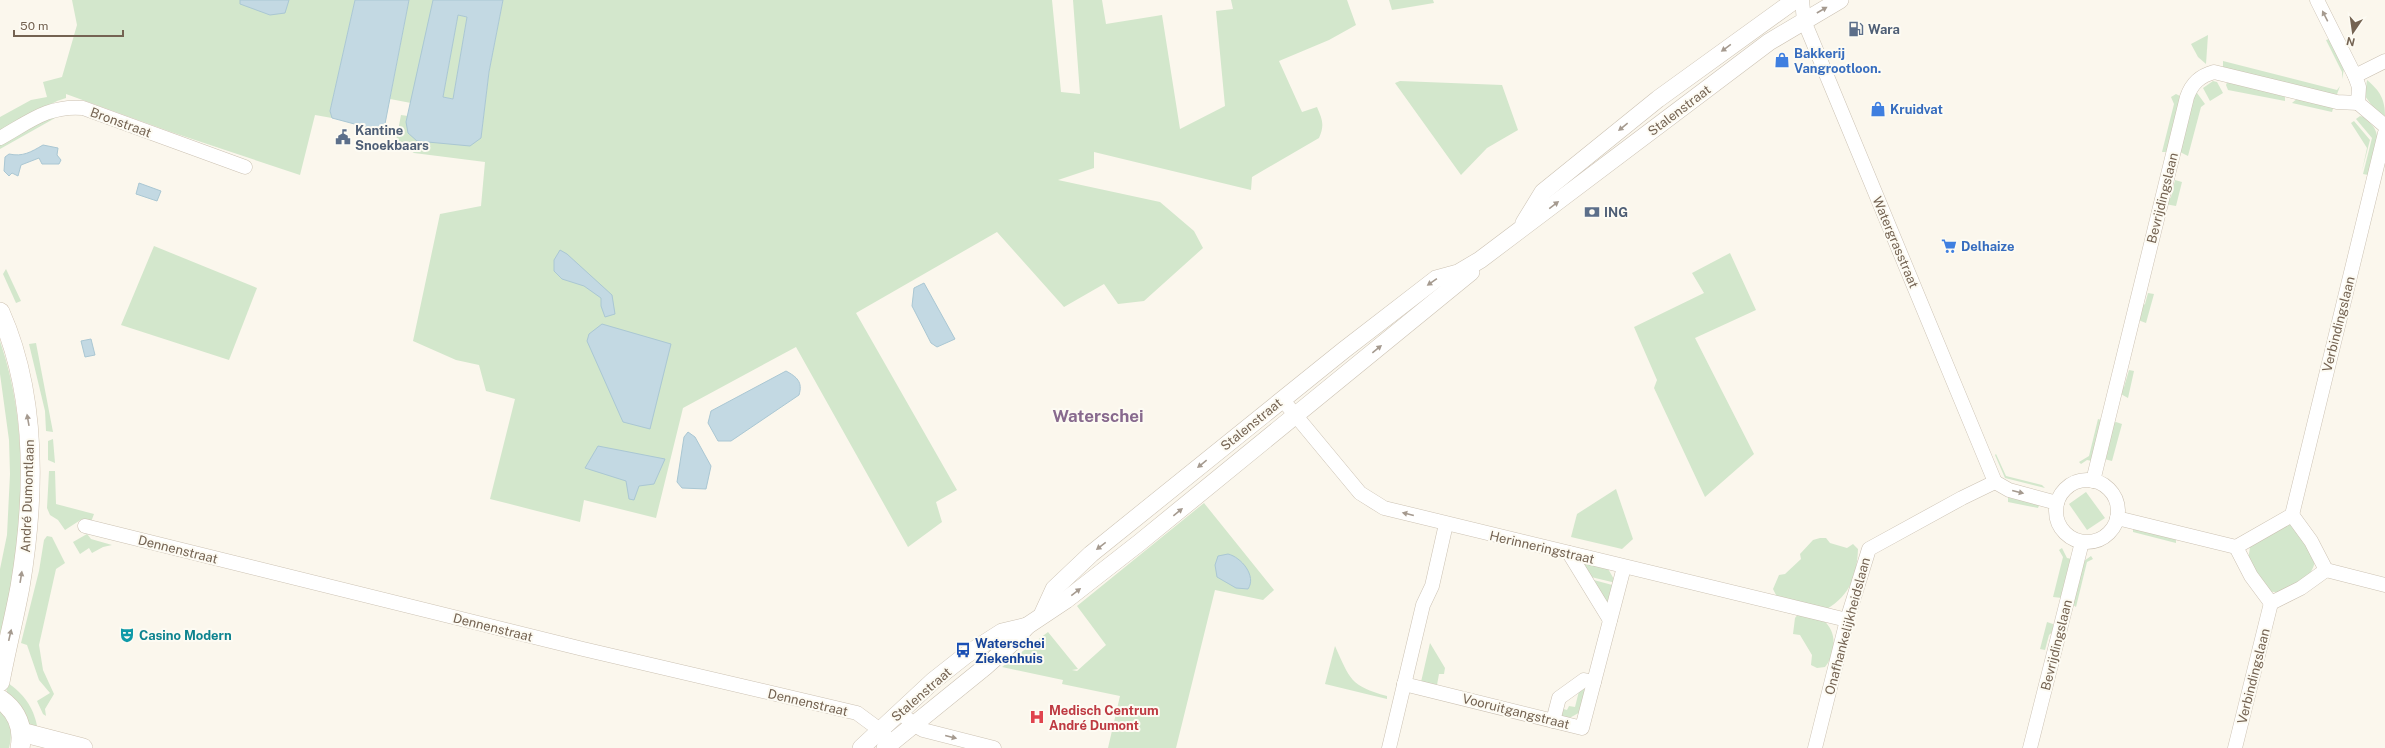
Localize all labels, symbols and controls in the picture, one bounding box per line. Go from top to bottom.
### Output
one-way arrow [1816,7,1828,14]
one-way arrow [2322,10,2328,22]
scale bar [14,12,123,38]
north arrow [2333,12,2373,52]
text: 50 m [20,19,48,33]
fuel station icon: Wara [1847,20,1865,38]
place label: Wara [1868,22,1900,37]
text: N [2345,35,2356,49]
one-way arrow [1721,44,1732,52]
place label: Bakkerij Vangrootloon. [1794,46,1881,76]
shop icon: Bakkerij Vangrootloon. [1773,51,1791,69]
street label: Stalenstraat [1645,82,1714,139]
shop icon: Kruidvat [1869,100,1887,118]
place label: Kruidvat [1890,102,1943,117]
street label: Bronstraat [88,104,153,140]
place label: Kantine Snoekbaars [355,123,429,153]
one-way arrow [1618,123,1628,131]
public building icon: Kantine Snoekbaars [334,128,352,146]
street label: Bevrijdingslaan [2144,151,2181,245]
street label: Watergrasstraat [1869,194,1922,290]
one-way arrow [1549,201,1560,209]
bank icon: ING [1583,203,1601,221]
place label: ING [1604,205,1628,220]
supermarket icon: Delhaize [1940,237,1958,255]
place label: Delhaize [1961,239,2014,254]
street label: Verbindingslaan [2319,275,2358,373]
one-way arrow [1427,278,1438,286]
one-way arrow [1371,345,1382,354]
street label: Stalenstraat [1218,395,1285,454]
district label: Waterschei [1052,406,1144,426]
one-way arrow [25,414,31,426]
street label: André Dumontlaan [18,439,37,553]
one-way arrow [1197,460,1208,469]
one-way arrow [2012,489,2024,495]
one-way arrow [1172,507,1183,516]
one-way arrow [1402,511,1415,517]
street label: Herinneringstraat [1488,528,1596,567]
street label: Dennenstraat [136,532,219,567]
one-way arrow [1096,542,1107,550]
street label: Onafhankelijkheidslaan [1822,556,1873,696]
one-way arrow [19,571,25,583]
one-way arrow [1070,588,1081,597]
street label: Bevrijdingslaan [2038,598,2075,692]
street label: Dennenstraat [451,610,534,645]
theatre icon: Casino Modern [118,626,136,644]
street label: Verbindingslaan [2234,627,2273,725]
place label: Casino Modern [139,628,232,643]
one-way arrow [7,629,13,641]
place label: Waterschei Ziekenhuis [975,636,1045,666]
bus stop icon: Waterschei Ziekenhuis [954,641,972,659]
street label: Stalenstraat [888,664,954,724]
street label: Dennenstraat [766,686,849,719]
street label: Vooruitgangstraat [1461,691,1571,732]
place label: Medisch Centrum André Dumont [1049,703,1159,733]
hospital icon: Medisch Centrum André Dumont [1028,708,1046,726]
one-way arrow [945,734,957,740]

